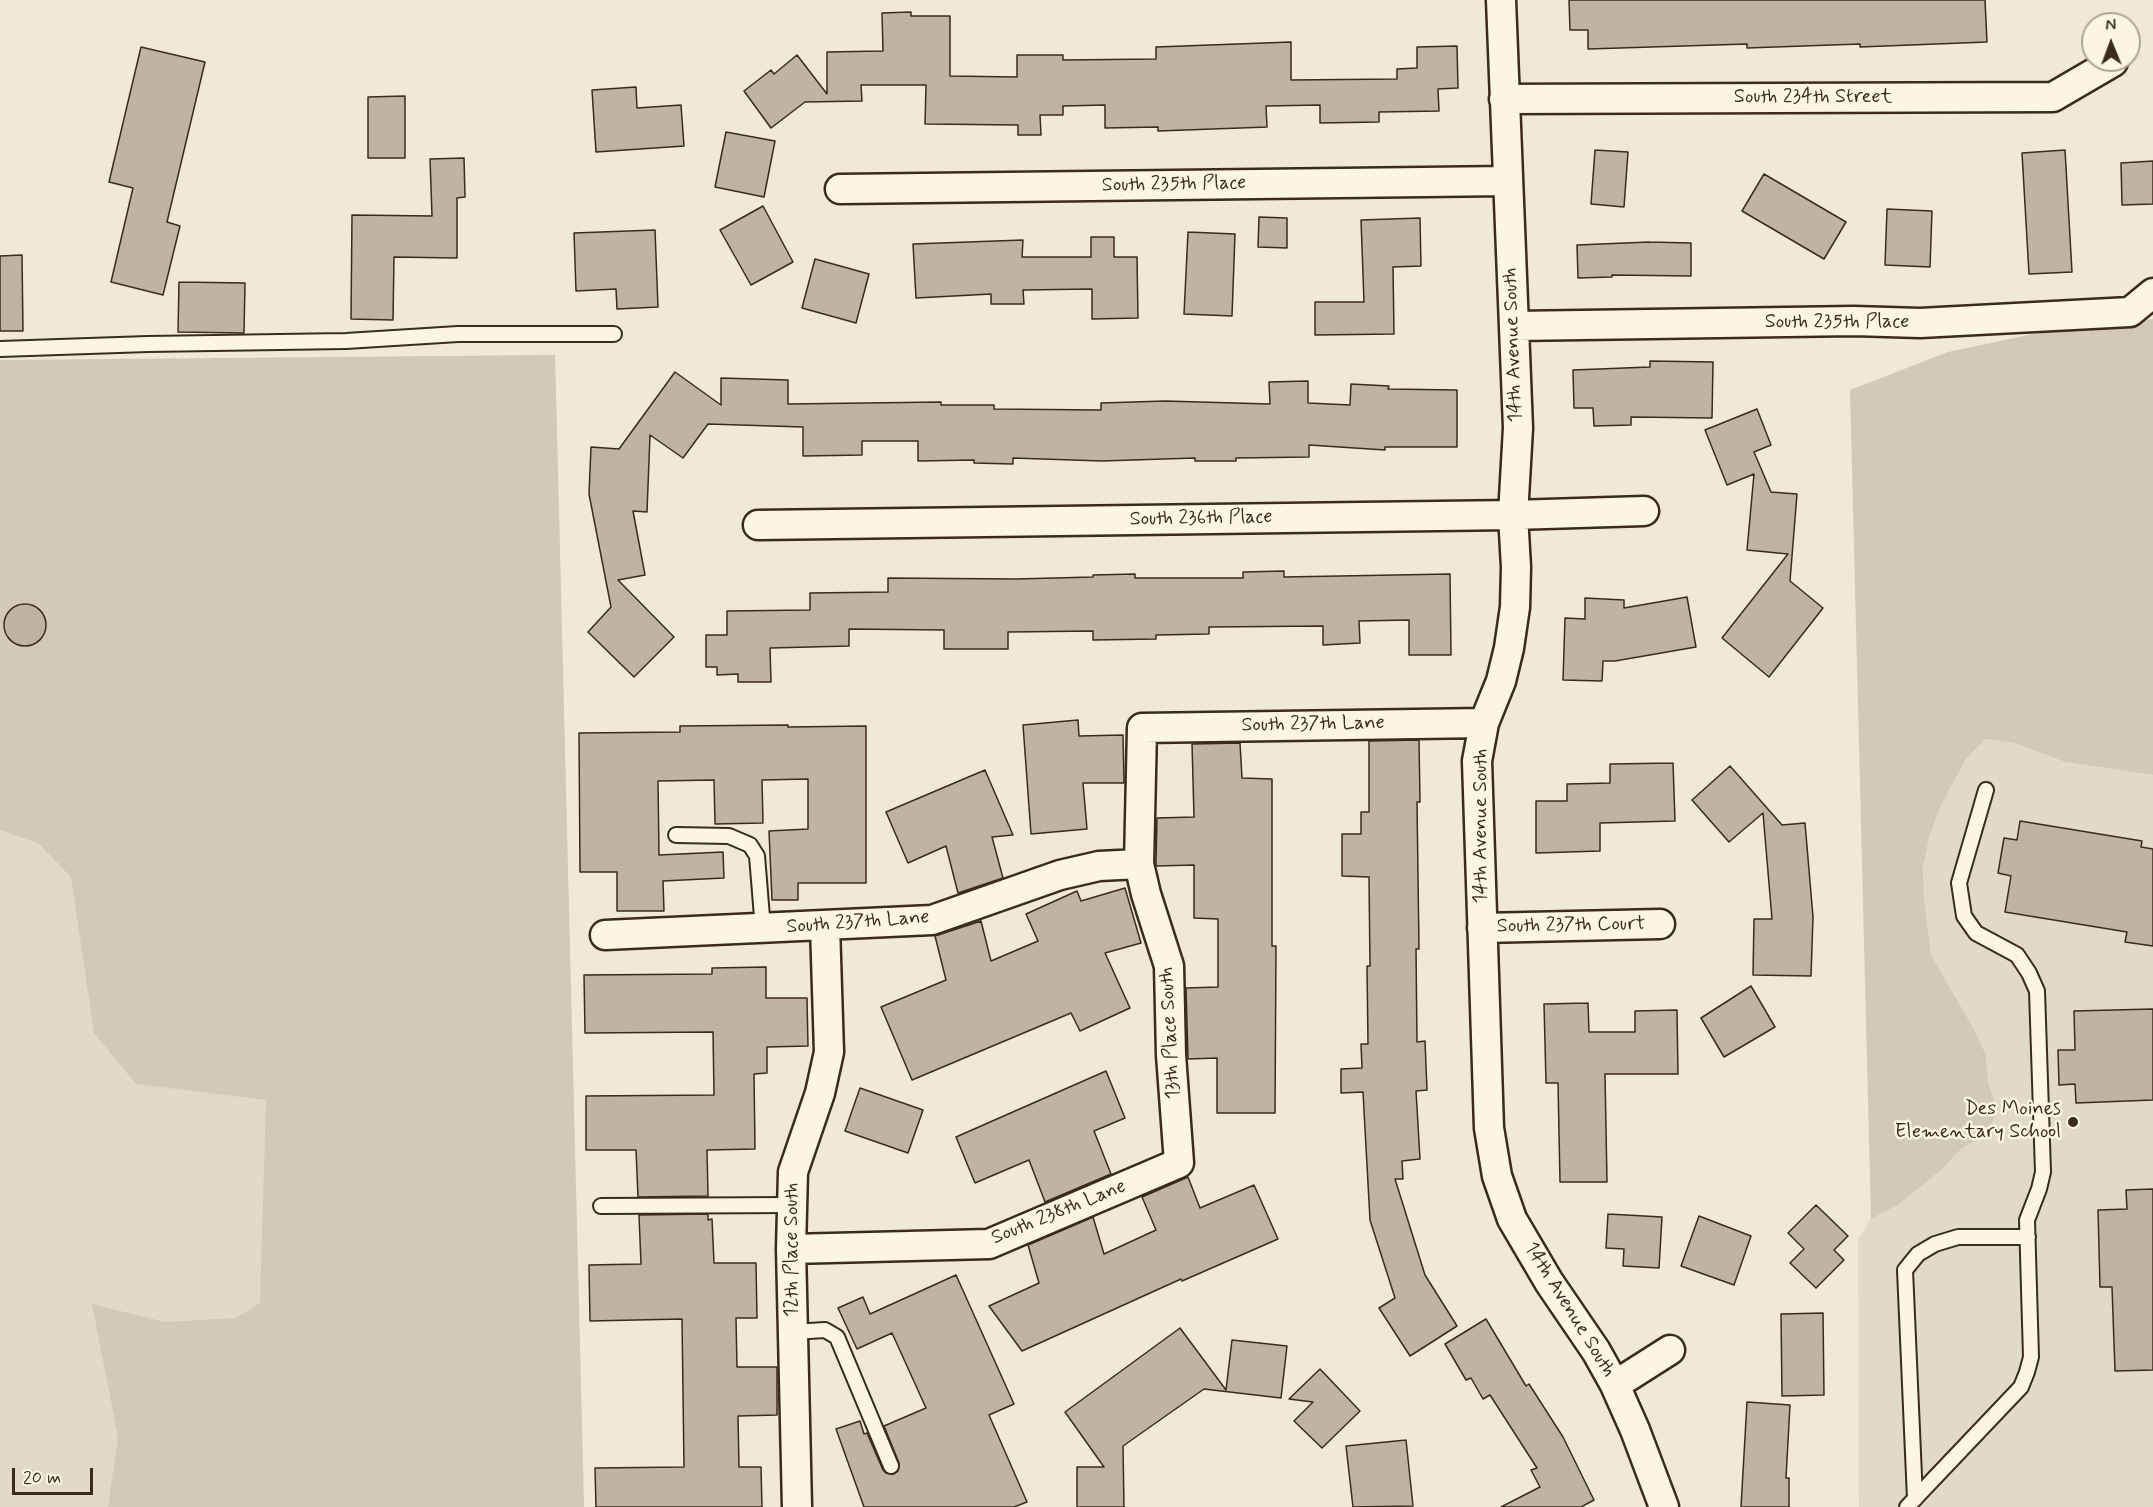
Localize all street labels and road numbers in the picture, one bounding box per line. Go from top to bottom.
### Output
street label: South 234th Street [1734,86,1892,110]
street label: South 235th Place [1102,172,1246,198]
street label: 14th Avenue South [1499,267,1529,423]
street label: South 235th Place [1765,311,1909,335]
street label: South 236th Place [1129,506,1273,532]
street label: South 237th Lane [1241,712,1385,738]
street label: 14th Avenue South [1470,749,1494,903]
street label: South 237th Lane [786,906,930,940]
street label: South 237th Court [1497,913,1645,939]
street label: 13th Place South [1156,966,1186,1100]
street label: South 238th Lane [988,1175,1130,1251]
street label: 12th Place South [781,1183,805,1317]
street label: 14th Avenue South [1518,1238,1620,1382]

